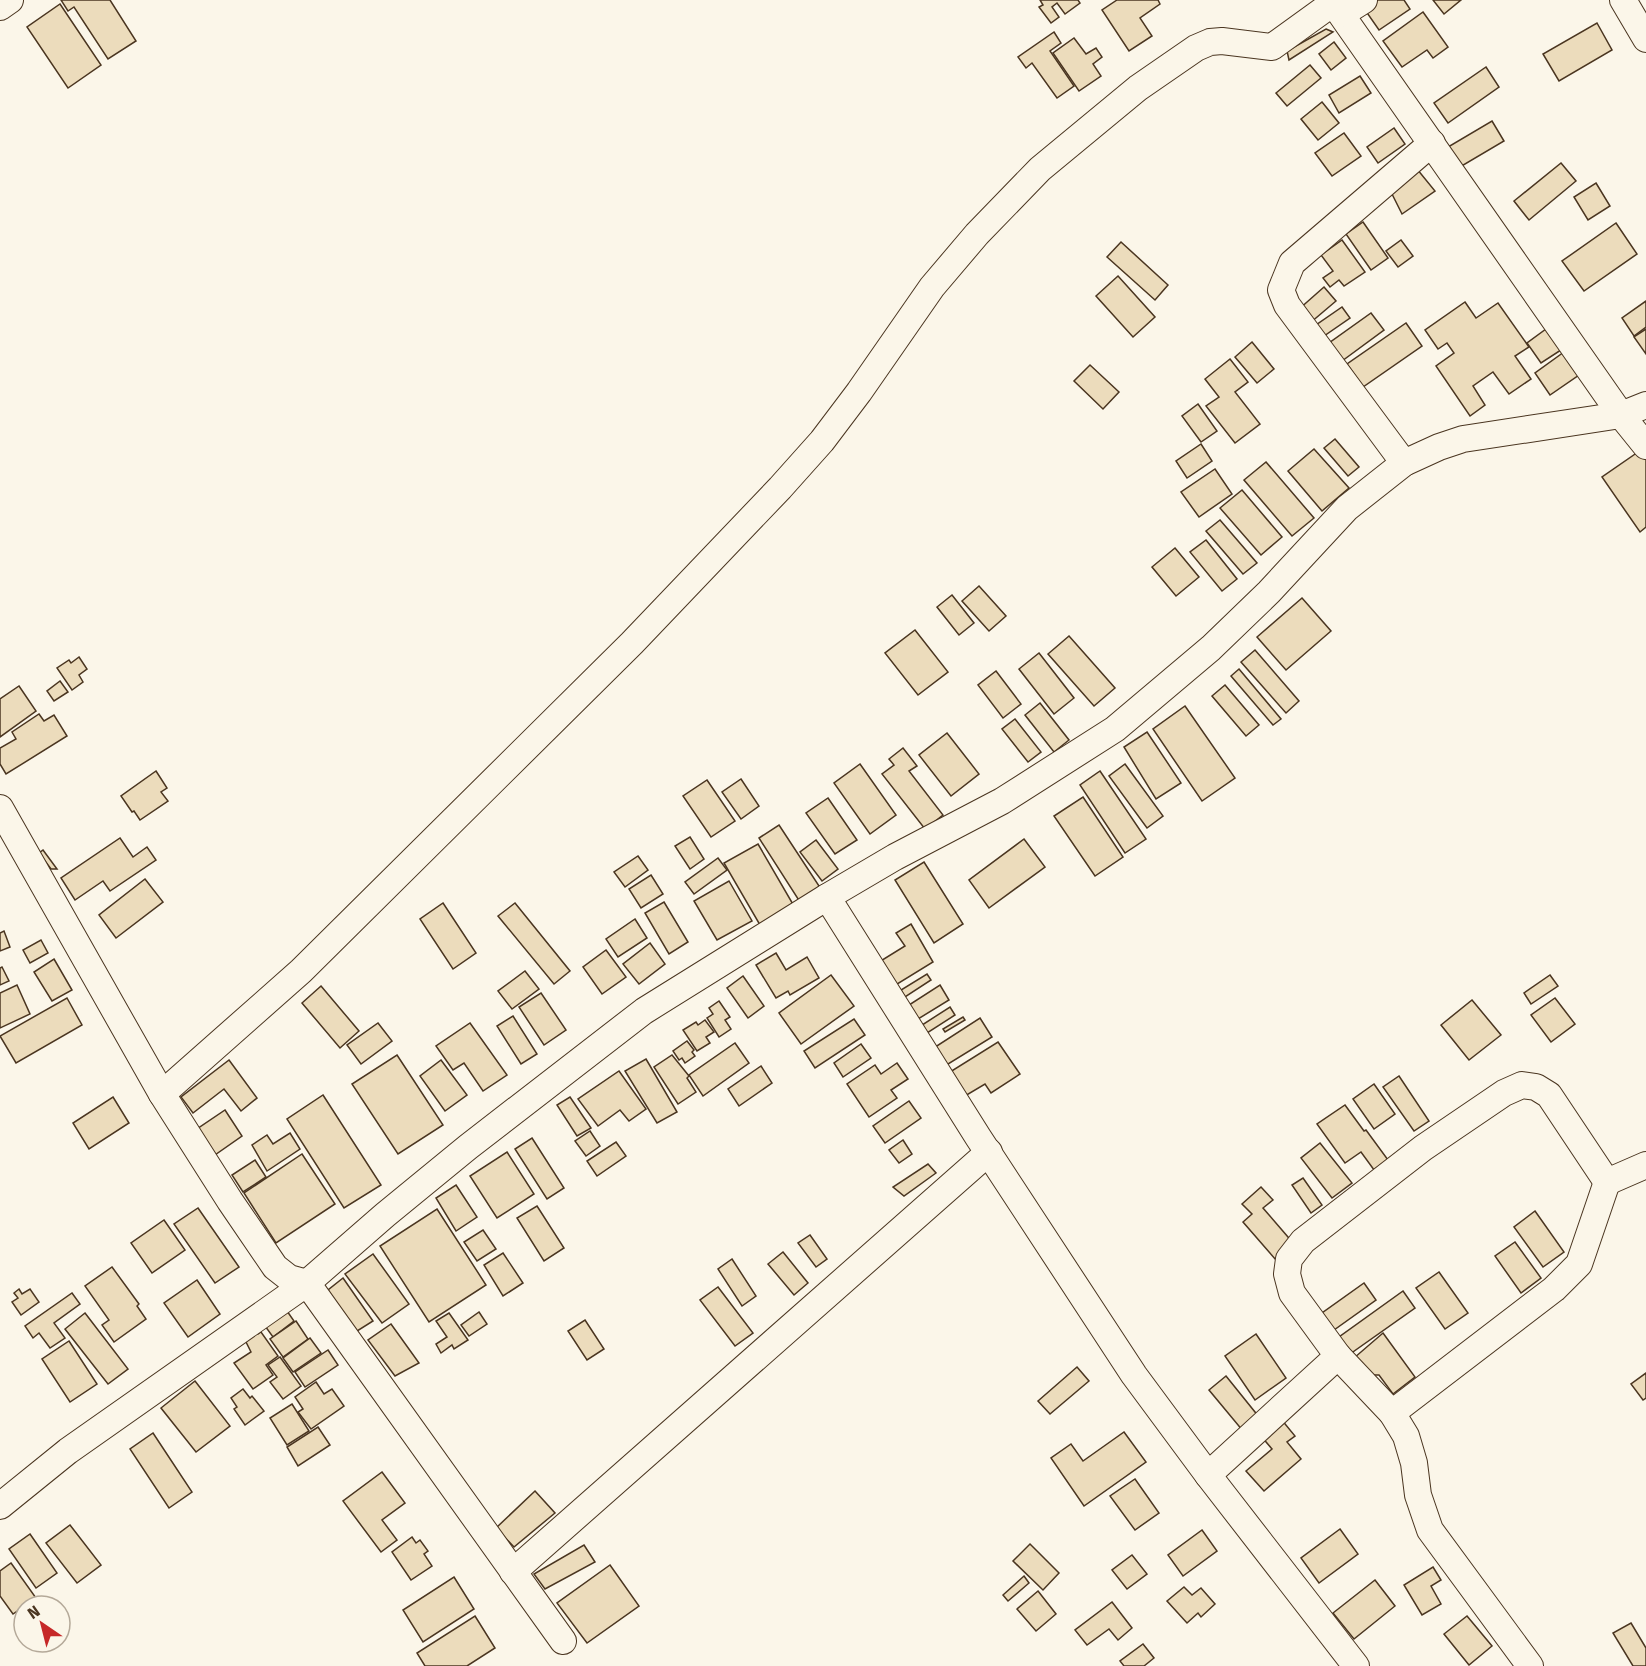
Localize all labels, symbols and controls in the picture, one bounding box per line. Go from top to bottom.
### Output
north arrow [12,1594,72,1654]
text: N [24,1601,43,1623]

